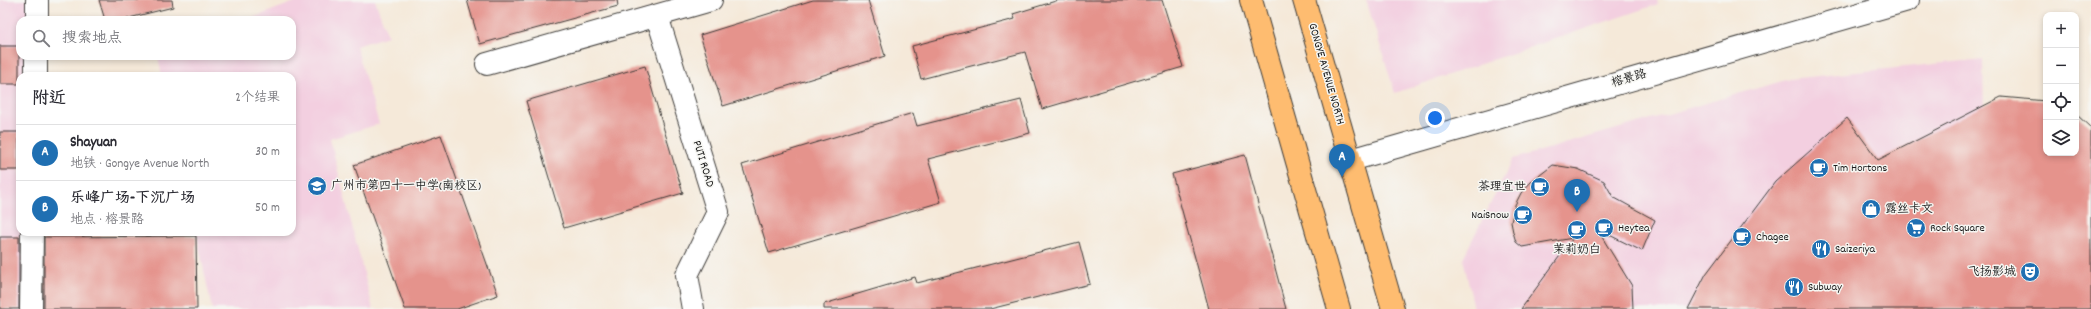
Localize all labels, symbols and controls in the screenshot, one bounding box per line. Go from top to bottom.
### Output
map controls [2043,12,2079,156]
button: + [2043,12,2079,48]
search box [16,16,296,60]
street label: GONGYE AVENUE NORTH [1303,21,1349,127]
icon: search [30,27,52,49]
text: 搜索地点 [62,28,122,50]
button: − [2043,48,2079,84]
street label: 榕景路 [1609,66,1649,92]
button: locate [2043,84,2079,120]
text: 附近 [32,88,66,112]
text: 2个结果 [235,89,280,108]
your location [1425,108,1445,128]
button: layers [2043,120,2079,156]
text: Shayuan [70,132,117,154]
street label: PUTI ROAD [688,139,718,189]
text: A [41,143,49,162]
text: 30 m [255,143,280,162]
pin: A [1329,144,1355,177]
text: 地铁 · Gongye Avenue North [70,155,209,174]
cafe icon: Tim Hortons [1808,157,1830,179]
place label: Tim Hortons [1833,160,1887,177]
school or university icon: 广州市第四十一中学(南校区) [306,175,328,197]
cafe icon: 茶理宜世 [1529,176,1551,198]
place label: 广州市第四十一中学(南校区) [331,178,481,195]
place label: 茶理宜世 [1478,179,1526,196]
pin: B [1564,179,1590,212]
text: 乐峰广场-下沉广场 [70,188,195,210]
shop icon: 露丝卡文 [1860,198,1882,220]
text: B [42,199,48,218]
text: 50 m [255,199,280,218]
place label: 露丝卡文 [1885,201,1933,218]
cafe icon: NaiSnow [1512,204,1534,226]
place label: NaiSnow [1471,207,1509,224]
text: 地点 · 榕景路 [70,211,144,230]
cafe icon: Heytea [1593,217,1615,239]
supermarket icon: Rock Square [1905,217,1927,239]
cafe icon: 茉莉奶白 [1566,219,1588,241]
place label: Heytea [1618,220,1650,237]
place label: Rock Square [1930,220,1985,237]
cafe icon: Chagee [1731,226,1753,248]
place label: Chagee [1756,229,1789,246]
restaurant icon: Saizeriya [1810,238,1832,260]
place label: Saizeriya [1835,241,1875,258]
place label: 茉莉奶白 [1553,242,1601,259]
theatre icon: 飞扬影城 [2019,261,2041,283]
place label: 飞扬影城 [1968,264,2016,281]
restaurant icon: Subway [1783,276,1805,298]
place label: Subway [1808,279,1843,296]

